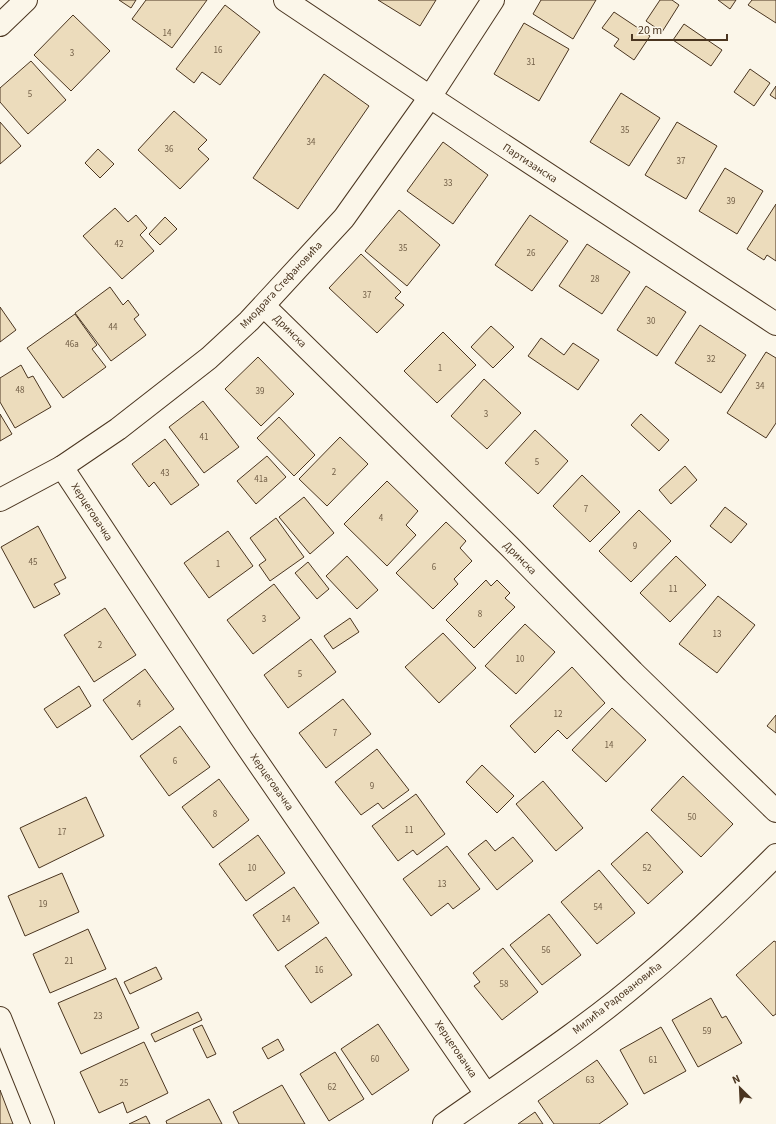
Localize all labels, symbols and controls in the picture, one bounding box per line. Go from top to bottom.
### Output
scale bar [632,16,727,42]
text: 20 m [638,22,662,39]
house number: 14 [163,27,172,40]
house number: 16 [214,44,223,57]
house number: 3 [70,47,75,60]
house number: 31 [527,56,535,69]
house number: 5 [28,88,33,101]
house number: 35 [621,124,630,137]
house number: 34 [307,136,316,149]
street label: Партизанска [500,140,560,186]
house number: 36 [165,143,174,156]
house number: 37 [677,155,686,168]
house number: 33 [444,177,453,190]
house number: 39 [727,195,736,208]
house number: 42 [115,238,124,251]
street label: Миодрага Стефановића [236,238,326,332]
house number: 35 [399,242,408,255]
house number: 26 [527,247,536,260]
house number: 28 [591,273,600,286]
house number: 37 [363,289,372,302]
street label: Дринска [270,311,310,351]
house number: 30 [647,315,656,328]
house number: 44 [109,321,118,334]
house number: 46a [65,338,79,351]
house number: 32 [707,353,716,366]
house number: 1 [438,362,442,375]
house number: 34 [756,380,765,393]
house number: 48 [16,384,25,397]
house number: 39 [256,385,265,398]
house number: 3 [484,408,489,421]
house number: 41 [200,431,208,444]
house number: 5 [535,456,540,469]
house number: 2 [332,466,337,479]
house number: 43 [161,467,170,480]
house number: 41a [254,473,268,486]
street label: Херцеговачка [68,480,116,544]
house number: 7 [584,503,589,516]
house number: 4 [379,512,384,525]
street label: Дринска [500,538,540,578]
house number: 9 [633,540,638,553]
house number: 45 [29,556,38,569]
house number: 1 [216,558,220,571]
house number: 6 [432,561,437,574]
house number: 11 [669,583,677,596]
house number: 8 [478,608,483,621]
house number: 3 [262,613,267,626]
house number: 13 [713,628,722,641]
house number: 2 [98,639,103,652]
house number: 10 [516,653,525,666]
house number: 5 [298,668,303,681]
house number: 4 [137,698,142,711]
house number: 12 [554,708,563,721]
house number: 7 [333,727,338,740]
house number: 14 [605,739,614,752]
street label: Херцеговачка [247,751,297,813]
house number: 6 [173,755,178,768]
house number: 9 [370,780,375,793]
house number: 8 [213,808,218,821]
house number: 50 [688,811,697,824]
house number: 11 [405,824,413,837]
house number: 17 [58,826,67,839]
house number: 10 [248,862,257,875]
house number: 52 [643,862,652,875]
house number: 13 [438,878,447,891]
house number: 19 [39,898,48,911]
house number: 54 [594,901,603,914]
house number: 14 [282,913,291,926]
house number: 56 [542,944,551,957]
house number: 21 [65,955,73,968]
street label: Милића Радовановића [569,958,665,1038]
house number: 16 [315,964,324,977]
house number: 58 [500,978,509,991]
house number: 23 [94,1010,103,1023]
street label: Херцеговачка [431,1017,481,1081]
house number: 59 [703,1025,712,1038]
house number: 60 [371,1053,380,1066]
house number: 61 [649,1054,657,1067]
north arrow [720,1068,760,1108]
text: N [730,1071,743,1088]
house number: 63 [586,1074,595,1087]
house number: 25 [120,1077,129,1090]
house number: 62 [328,1081,337,1094]

